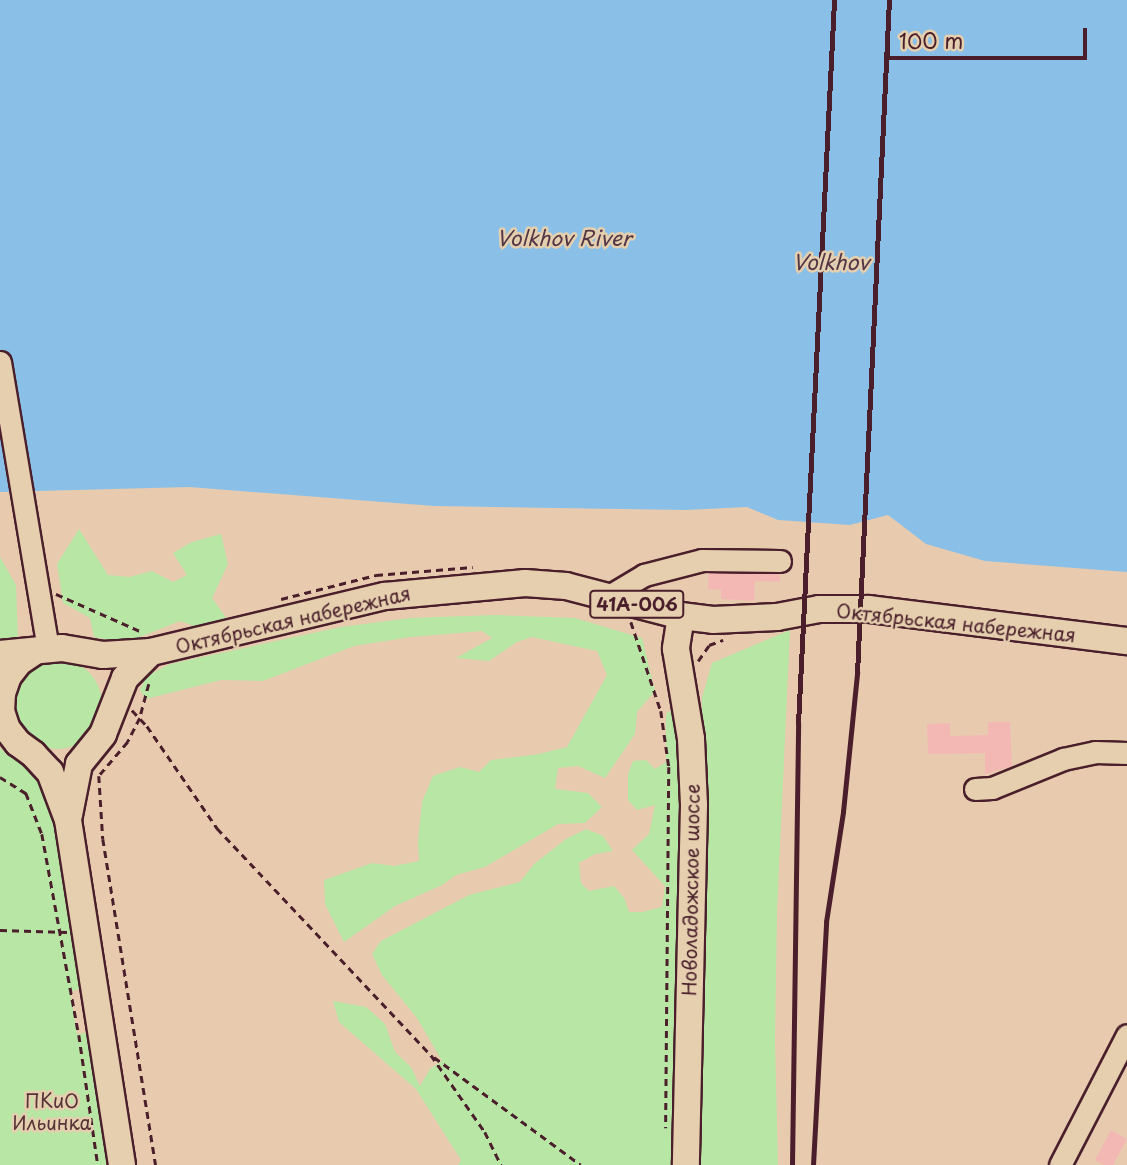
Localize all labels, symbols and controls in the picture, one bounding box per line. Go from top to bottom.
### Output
scale bar [889,14,1090,58]
text: 100 m [899,24,963,56]
water label: Volkhov River [497,224,631,250]
water label: Volkhov [793,248,869,274]
street label: Октябрьская набережная [173,582,413,658]
road number: 41А-006 [588,590,686,618]
street label: Октябрьская набережная [835,599,1077,647]
street label: Новоладожское шоссе [678,784,704,996]
park label: ПКиО Ильинка [13,1090,91,1134]

